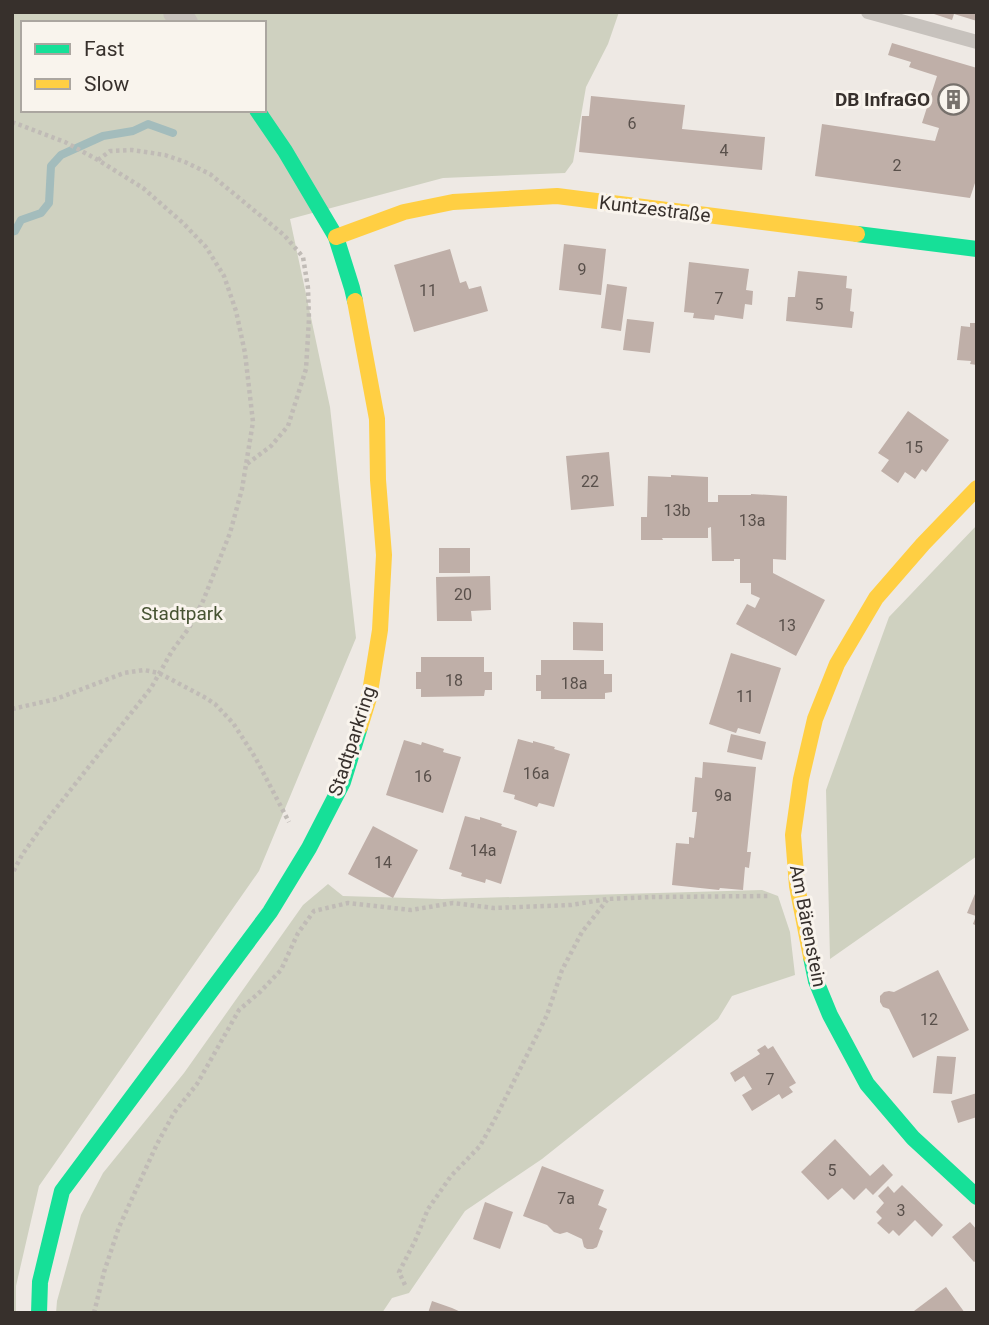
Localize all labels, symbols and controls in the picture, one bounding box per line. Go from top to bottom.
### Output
legend [21,21,266,112]
text: Fast [84,37,125,61]
text: Slow [84,72,130,96]
building icon: DB InfraGO [936,82,970,116]
place label: DB InfraGO [835,88,930,111]
house number: 6 [628,114,637,133]
house number: 4 [720,141,729,160]
house number: 2 [893,156,902,175]
street label: Kuntzestraße [598,191,712,227]
house number: 9 [578,260,587,279]
house number: 11 [419,281,437,300]
house number: 7 [715,289,724,308]
house number: 5 [815,295,824,314]
house number: 15 [905,438,923,457]
house number: 22 [581,472,599,491]
house number: 13b [664,501,691,520]
house number: 13a [739,511,765,530]
house number: 20 [454,585,472,604]
park label: Stadtpark [141,602,223,625]
house number: 13 [778,616,796,635]
house number: 18 [445,671,463,690]
house number: 18a [561,674,587,693]
street label: Stadtparkring [323,683,381,799]
house number: 11 [736,687,754,706]
house number: 16a [523,764,549,783]
house number: 16 [414,767,432,786]
house number: 9a [714,786,732,805]
house number: 14a [470,841,496,860]
house number: 14 [374,853,392,872]
street label: Am Bärenstein [785,863,831,989]
house number: 12 [920,1010,938,1029]
house number: 7 [766,1070,775,1089]
house number: 5 [828,1161,837,1180]
house number: 7a [557,1189,575,1208]
house number: 3 [897,1201,906,1220]

